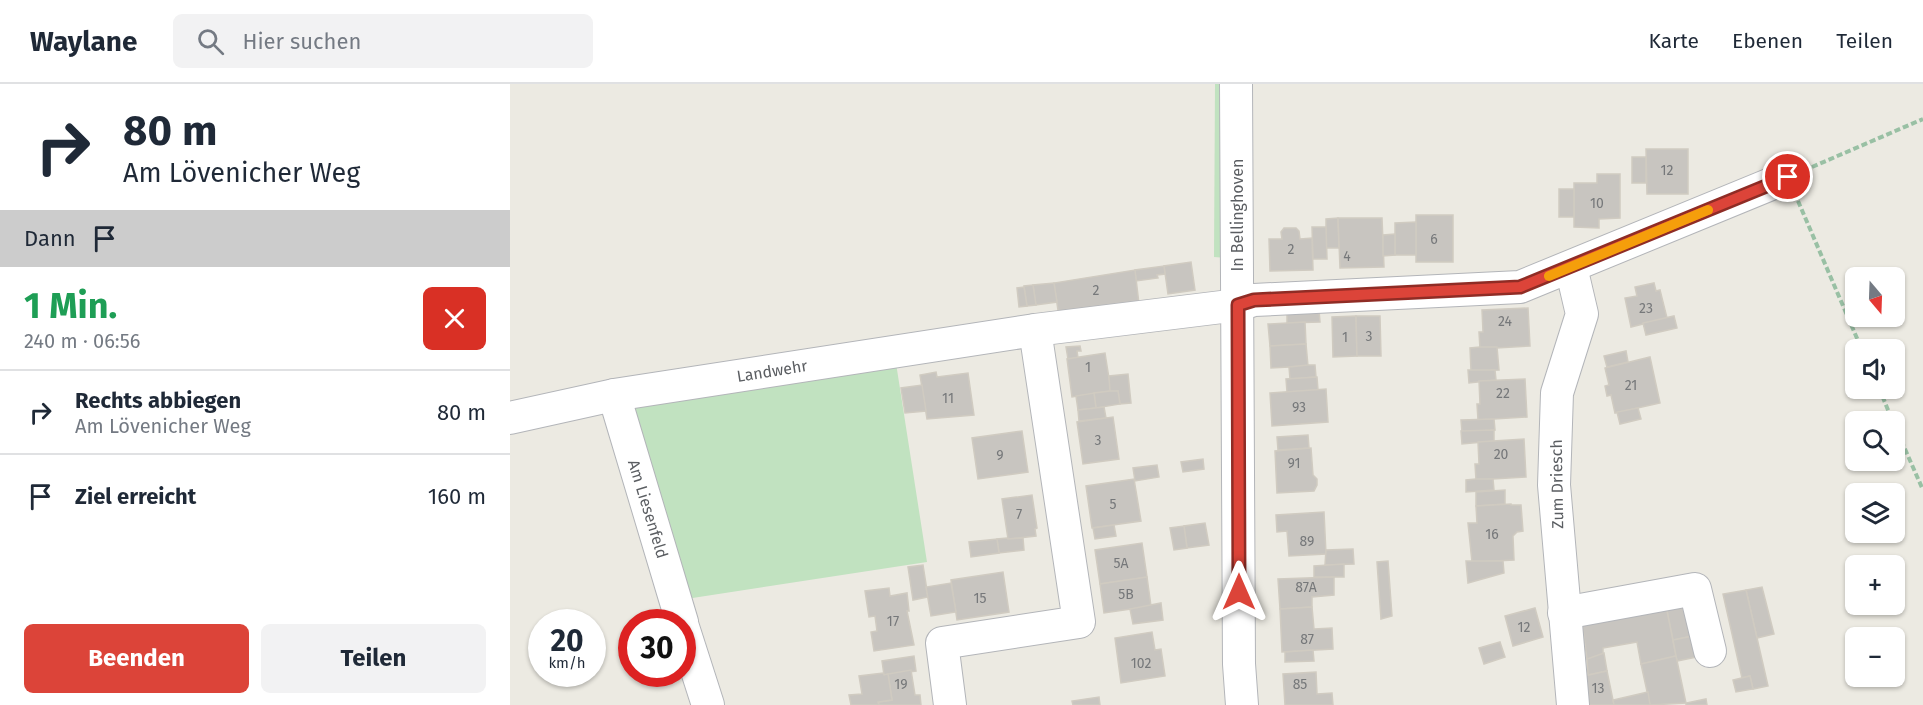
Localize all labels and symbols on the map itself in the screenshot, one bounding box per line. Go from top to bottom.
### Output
pin [1762,151,1813,202]
street label: In Bellinghoven [1228,159,1247,271]
house number: 12 [1661,162,1674,179]
house number: 10 [1590,195,1604,212]
house number: 6 [1430,231,1438,248]
house number: 2 [1288,241,1295,258]
house number: 4 [1343,248,1351,265]
north arrow [1845,267,1905,327]
house number: 2 [1093,282,1100,299]
house number: 23 [1639,300,1653,317]
house number: 24 [1498,313,1513,330]
house number: 3 [1366,328,1373,345]
house number: 1 [1342,329,1348,346]
street label: Landwehr [735,356,809,386]
house number: 1 [1085,359,1091,376]
house number: 21 [1625,377,1637,394]
house number: 22 [1496,385,1510,402]
house number: 11 [942,390,954,407]
house number: 93 [1292,399,1306,416]
house number: 3 [1095,432,1102,449]
street label: Zum Driesch [1547,439,1567,529]
house number: 20 [1494,446,1509,463]
house number: 9 [996,447,1004,464]
house number: 91 [1287,455,1301,472]
street label: Am Liesenfeld [624,457,672,561]
house number: 5 [1109,496,1117,513]
house number: 7 [1016,506,1022,523]
house number: 16 [1485,526,1499,543]
house number: 89 [1300,533,1314,550]
house number: 5A [1113,555,1129,572]
position arrow [1207,560,1271,624]
house number: 87A [1295,579,1317,596]
house number: 5B [1118,586,1134,603]
house number: 15 [973,590,987,607]
speed limit sign: 30 [618,609,696,687]
house number: 17 [887,613,899,630]
house number: 12 [1518,619,1531,636]
house number: 87 [1300,631,1314,648]
house number: 102 [1131,655,1151,672]
house number: 19 [894,676,908,693]
house number: 85 [1293,676,1307,693]
house number: 13 [1591,680,1605,697]

